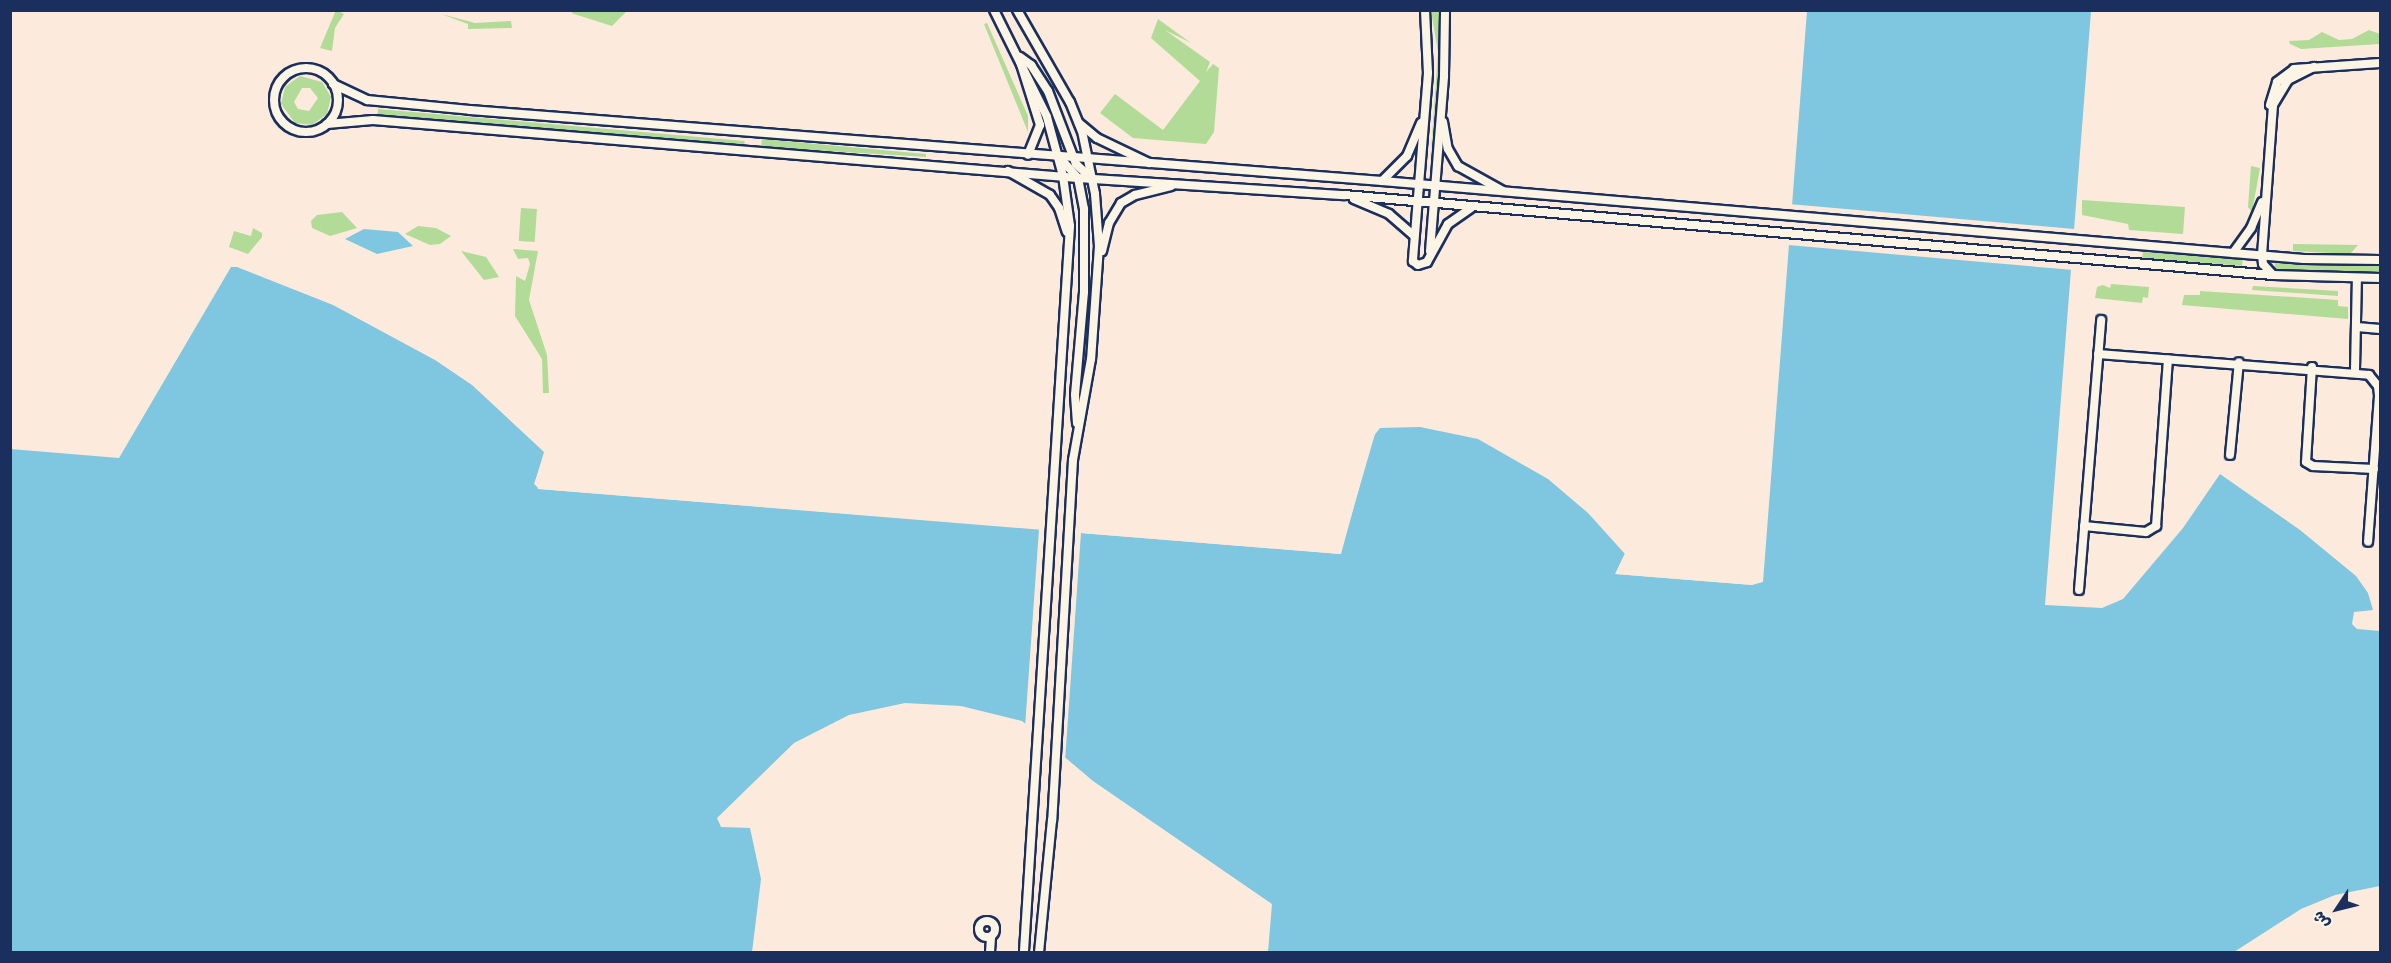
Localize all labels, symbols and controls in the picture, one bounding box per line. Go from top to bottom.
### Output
north arrow [2307,879,2367,939]
text: ش [2307,905,2337,933]

